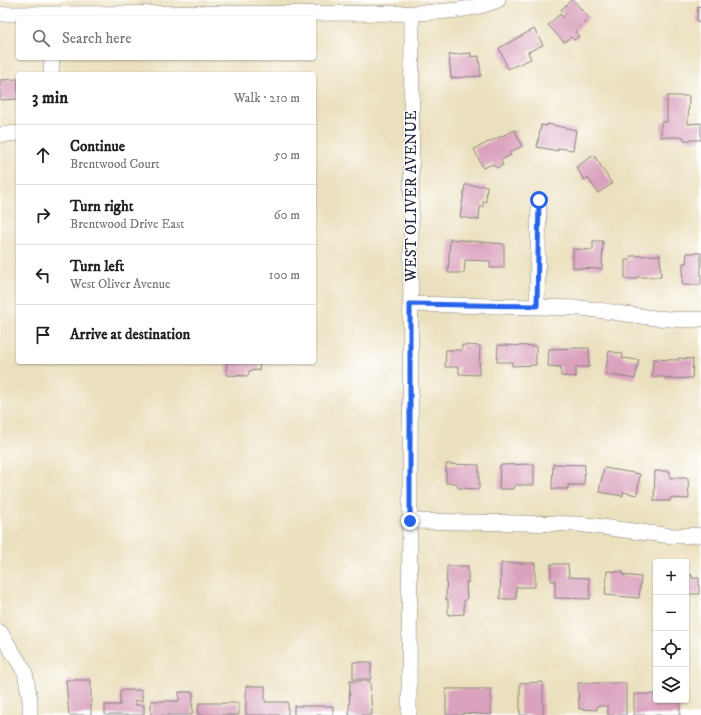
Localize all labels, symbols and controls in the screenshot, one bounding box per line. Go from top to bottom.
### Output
search box [16,16,316,60]
icon: search [30,27,52,49]
text: Search here [62,29,131,48]
text: 3 min [32,87,68,109]
text: Walk · 210 m [234,90,300,106]
street label: WEST OLIVER AVENUE [402,110,421,283]
text: Continue [70,137,125,156]
icon: ahead [32,144,54,166]
text: 50 m [274,147,300,163]
text: Brentwood Court [70,156,160,172]
route start [530,191,548,209]
text: Turn right [70,197,133,216]
icon: right [32,204,54,226]
text: 60 m [274,207,300,223]
text: Brentwood Drive East [70,216,184,232]
text: Turn left [70,257,124,276]
icon: left [32,264,54,286]
text: 100 m [269,267,300,283]
text: West Oliver Avenue [70,276,171,292]
icon: arrive [32,324,54,346]
text: Arrive at destination [70,325,190,344]
route end [401,512,419,530]
map controls [653,559,689,703]
button: + [653,559,689,595]
button: − [653,595,689,631]
button: locate [653,631,689,667]
button: layers [653,667,689,703]

